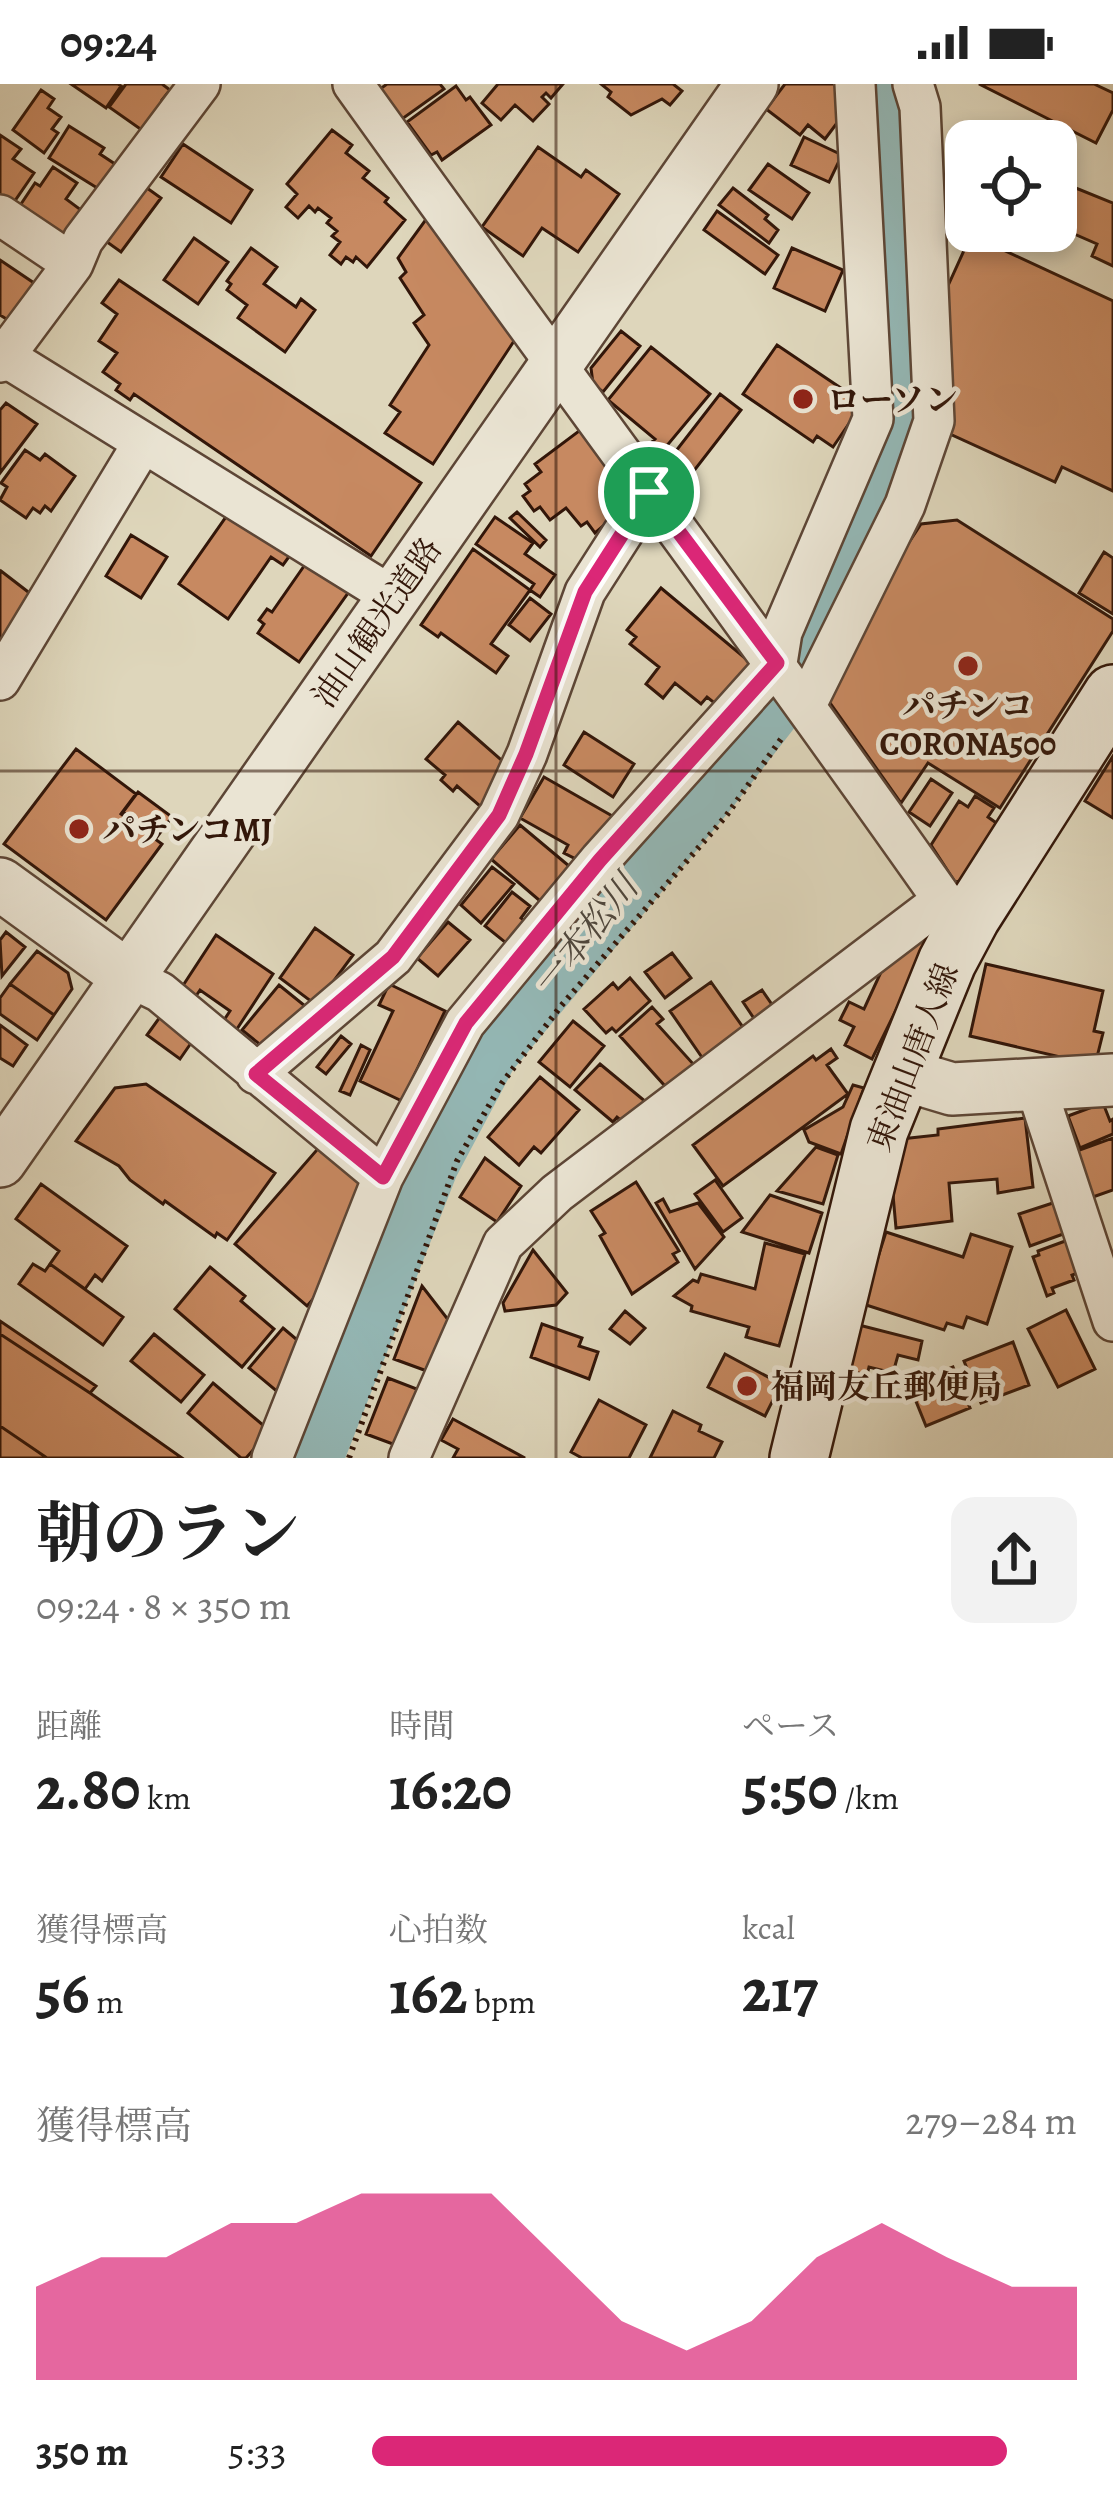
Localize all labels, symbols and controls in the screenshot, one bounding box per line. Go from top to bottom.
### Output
text: 09:24 [60,11,157,73]
map controls [945,120,1077,252]
button: locate [945,120,1077,252]
place label: ローソン [827,377,958,422]
marker: ローソン [790,386,816,412]
pin [598,441,700,543]
icon: arrive [616,459,682,525]
street label: 油山観光道路 [301,528,452,716]
marker: パチンコ CORONA500 [955,653,981,679]
place label: パチンコ CORONA500 [880,683,1056,766]
place label: パチンコMJ [103,807,272,852]
marker: パチンコMJ [66,816,92,842]
water label: 一本松川 [520,861,651,1007]
street label: 東油山唐人線 [856,957,969,1158]
place label: 福岡友丘郵便局 [771,1364,1002,1409]
marker: 福岡友丘郵便局 [734,1373,760,1399]
text: 朝のラン [36,1489,300,1579]
button: share [951,1497,1077,1623]
text: 09:24 · 8 × 350 m [36,1579,291,1632]
text: 距離 [36,1703,102,1748]
text: 時間 [389,1703,455,1748]
text: ペース [742,1703,839,1748]
text: 2.80 [36,1748,140,1830]
text: 16:20 [389,1748,512,1830]
text: 5:50 [742,1748,838,1830]
text: km [140,1775,191,1820]
text: /km [838,1775,899,1820]
text: kcal [742,1905,795,1950]
text: 獲得標高 [36,1907,168,1952]
text: 心拍数 [389,1907,488,1952]
text: 217 [742,1950,818,2032]
text: 56 [36,1952,90,2034]
text: 162 [389,1952,467,2034]
text: m [90,1979,124,2024]
text: bpm [467,1979,536,2024]
text: 279–284 m [905,2094,1077,2147]
text: 獲得標高 [36,2099,192,2152]
text: 350 m [36,2425,129,2478]
text: 5:33 [228,2425,287,2478]

